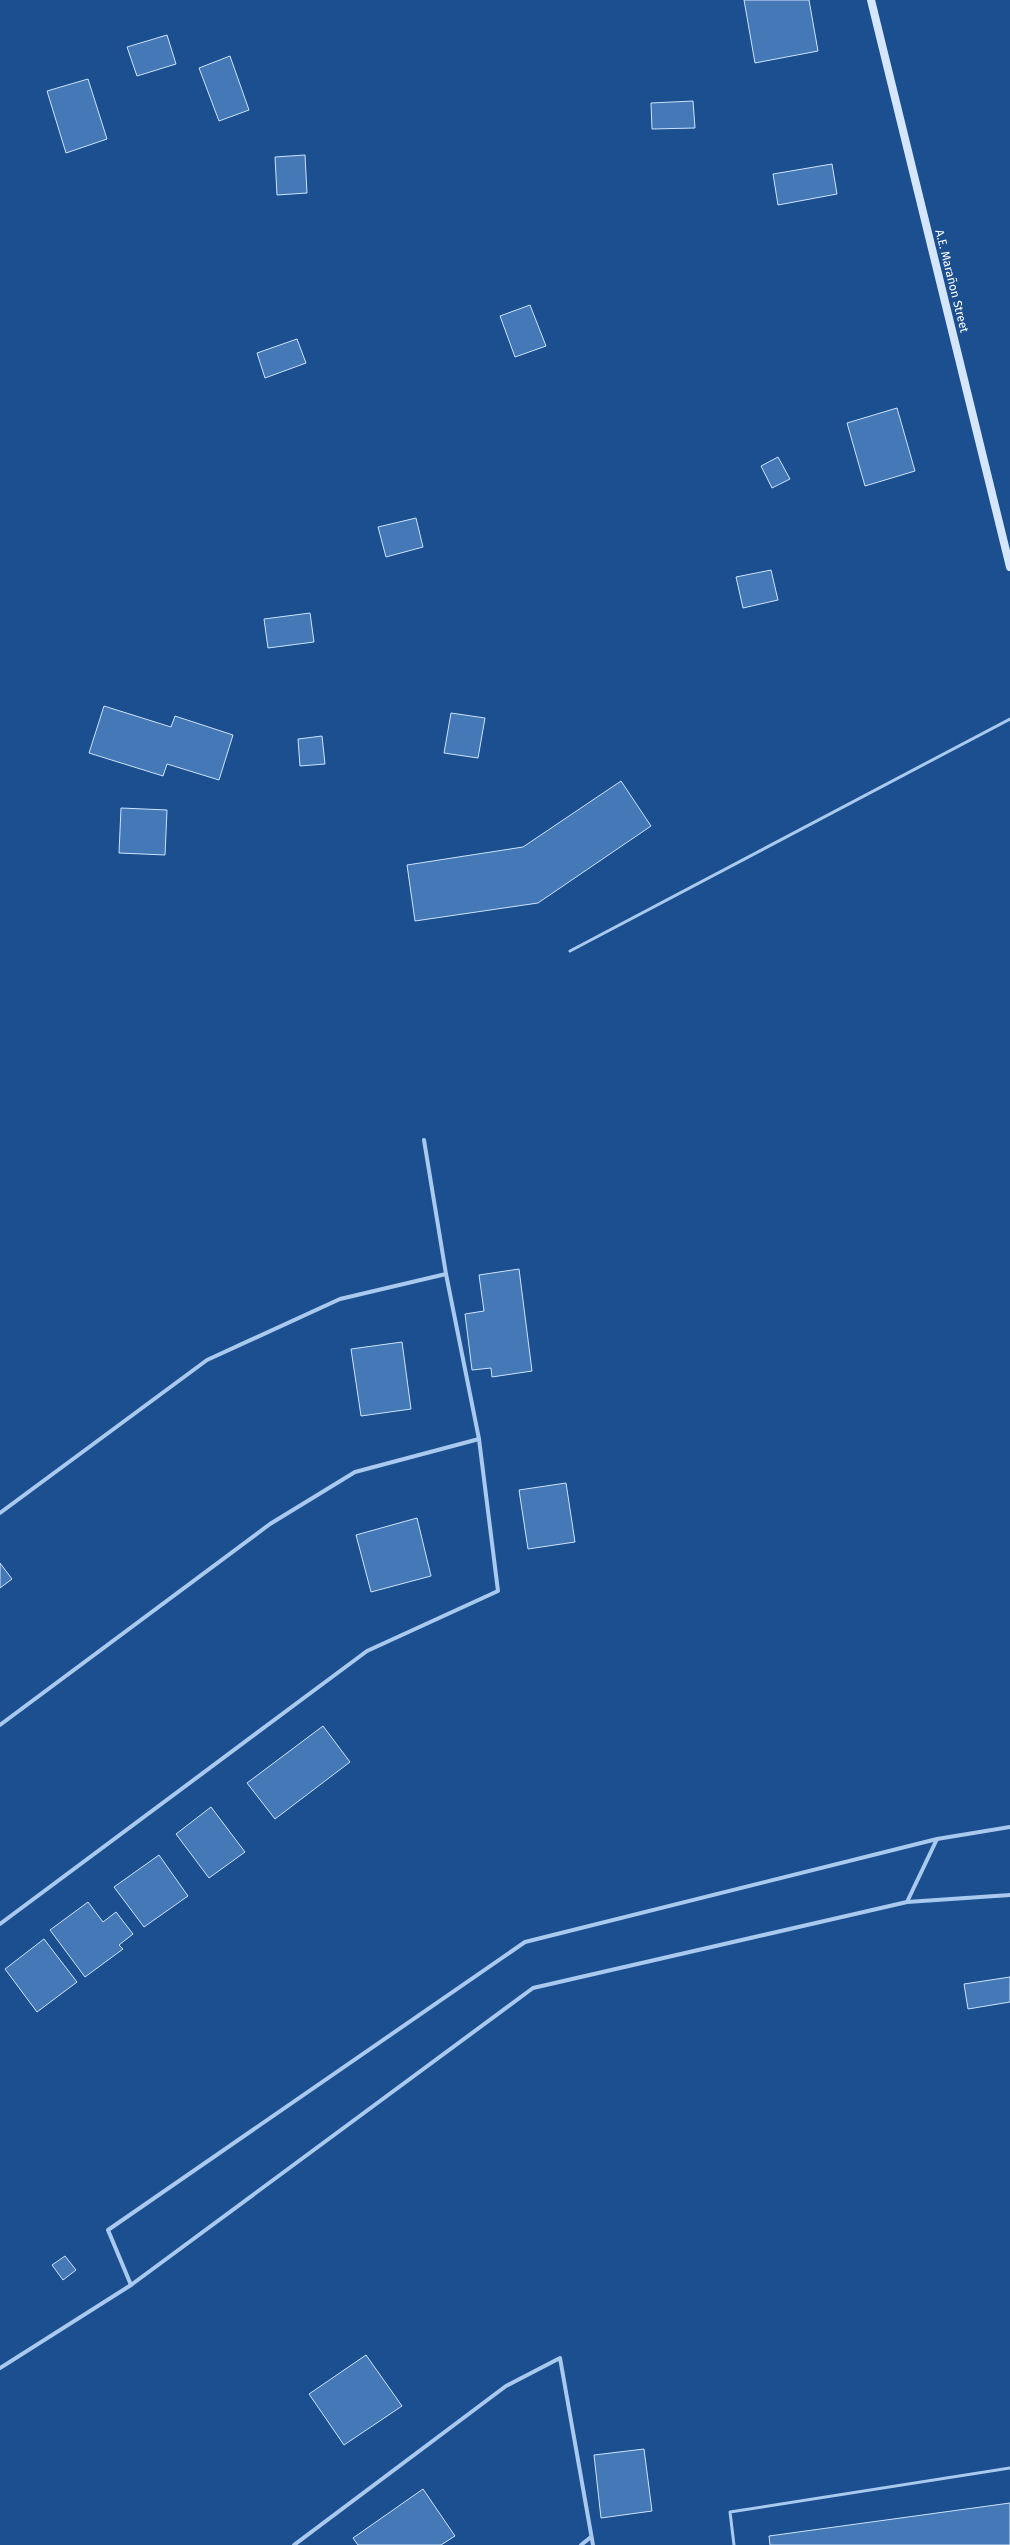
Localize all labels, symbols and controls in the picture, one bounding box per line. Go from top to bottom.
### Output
street label: A.E. Marañon Street [932,228,972,335]

